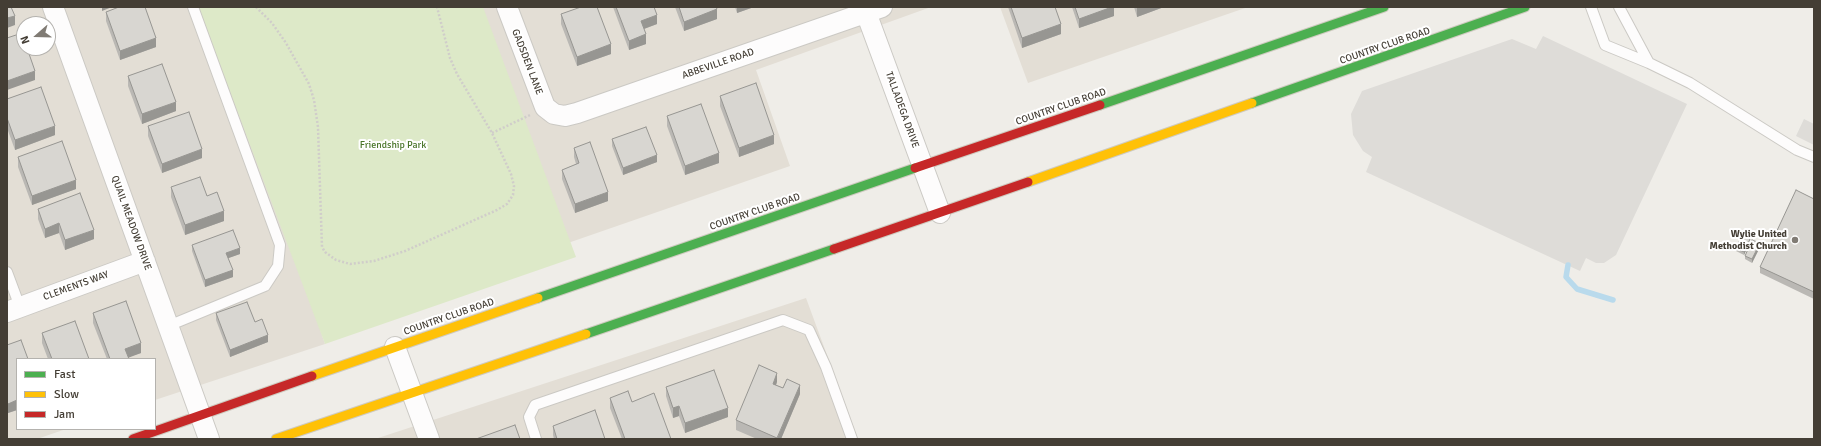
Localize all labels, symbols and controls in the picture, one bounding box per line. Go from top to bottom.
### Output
north arrow [16,16,56,56]
street label: COUNTRY CLUB ROAD [1338,25,1432,67]
street label: GADSDEN LANE [509,27,545,97]
text: N [18,34,33,46]
street label: ABBEVILLE ROAD [680,46,756,82]
street label: TALLADEGA DRIVE [883,70,921,150]
street label: COUNTRY CLUB ROAD [1014,86,1108,128]
park label: Friendship Park [360,139,426,151]
street label: QUAIL MEADOW DRIVE [108,174,154,272]
street label: COUNTRY CLUB ROAD [708,191,802,233]
place label: Wylie United Methodist Church [1710,228,1787,252]
marker: Wylie United Methodist Church [1790,235,1800,245]
street label: CLEMENTS WAY [42,269,110,303]
street label: COUNTRY CLUB ROAD [402,296,496,338]
legend [16,358,156,430]
text: Fast [54,367,75,382]
text: Slow [54,387,79,402]
text: Jam [54,407,75,422]

